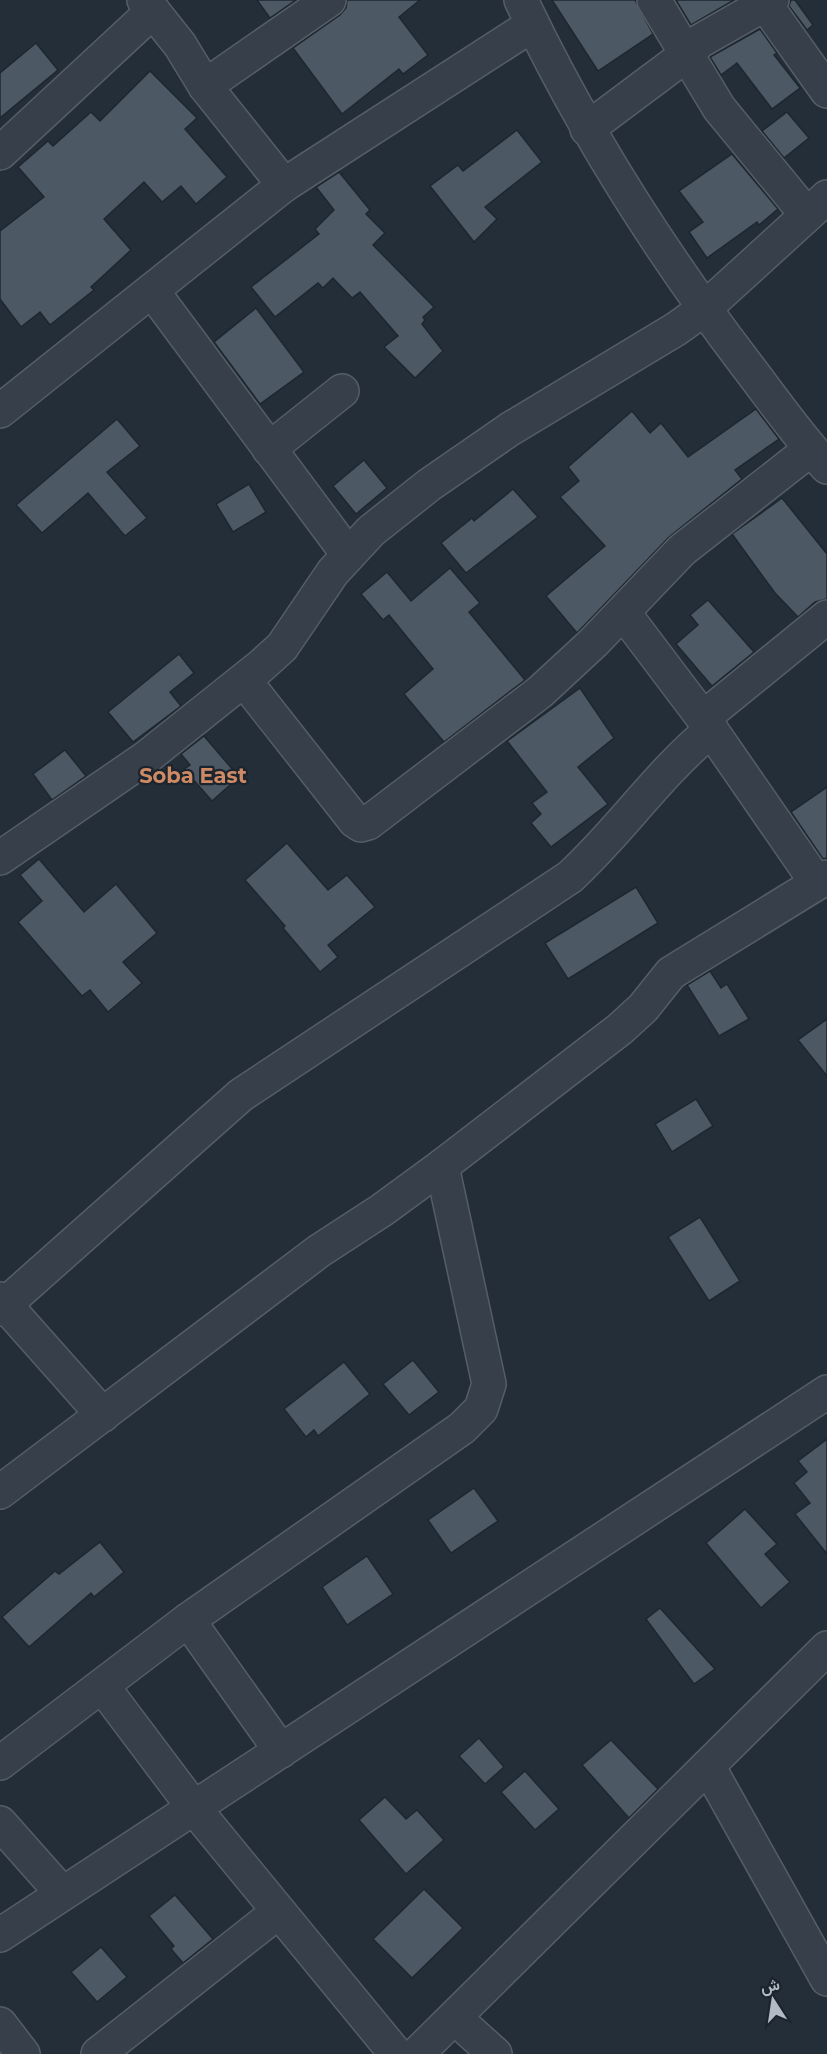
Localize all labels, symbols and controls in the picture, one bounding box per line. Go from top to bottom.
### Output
district label: Soba East [139,763,247,788]
north arrow [743,1970,803,2030]
text: ش [759,1975,781,1997]

